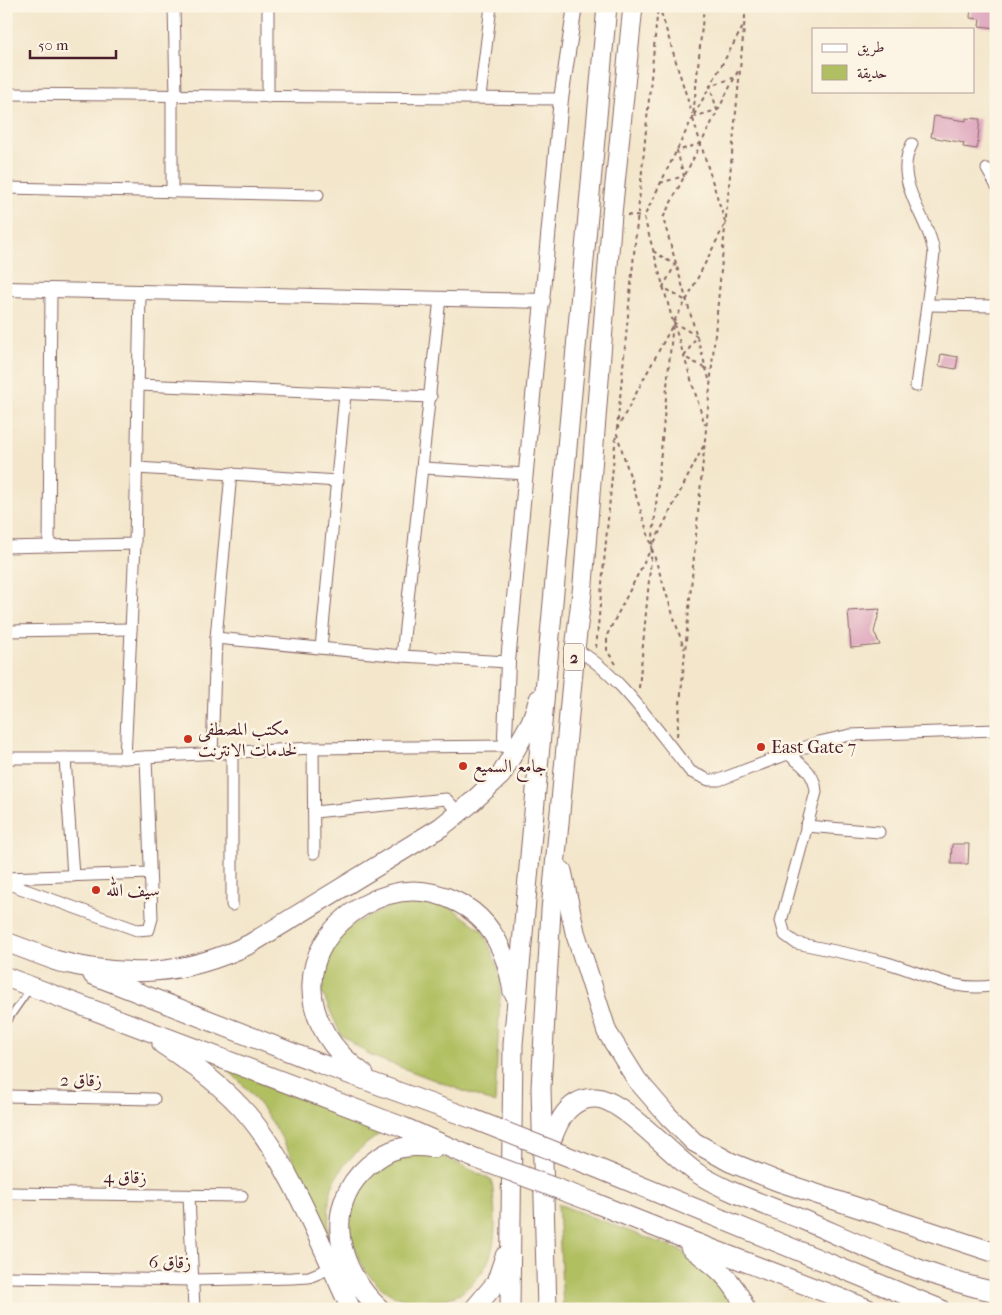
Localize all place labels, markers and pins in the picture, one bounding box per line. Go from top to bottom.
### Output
place label: مكتب المصطفى لخدمات الانترنت [198,719,297,761]
marker: مكتب المصطفى لخدمات الانترنت [182,733,194,745]
place label: East Gate 7 [771,737,856,758]
marker: East Gate 7 [755,741,767,753]
place label: جامع السميع [473,756,547,782]
marker: جامع السميع [457,760,469,772]
place label: سيف الله [106,876,160,901]
marker: سيف الله [90,884,102,896]

